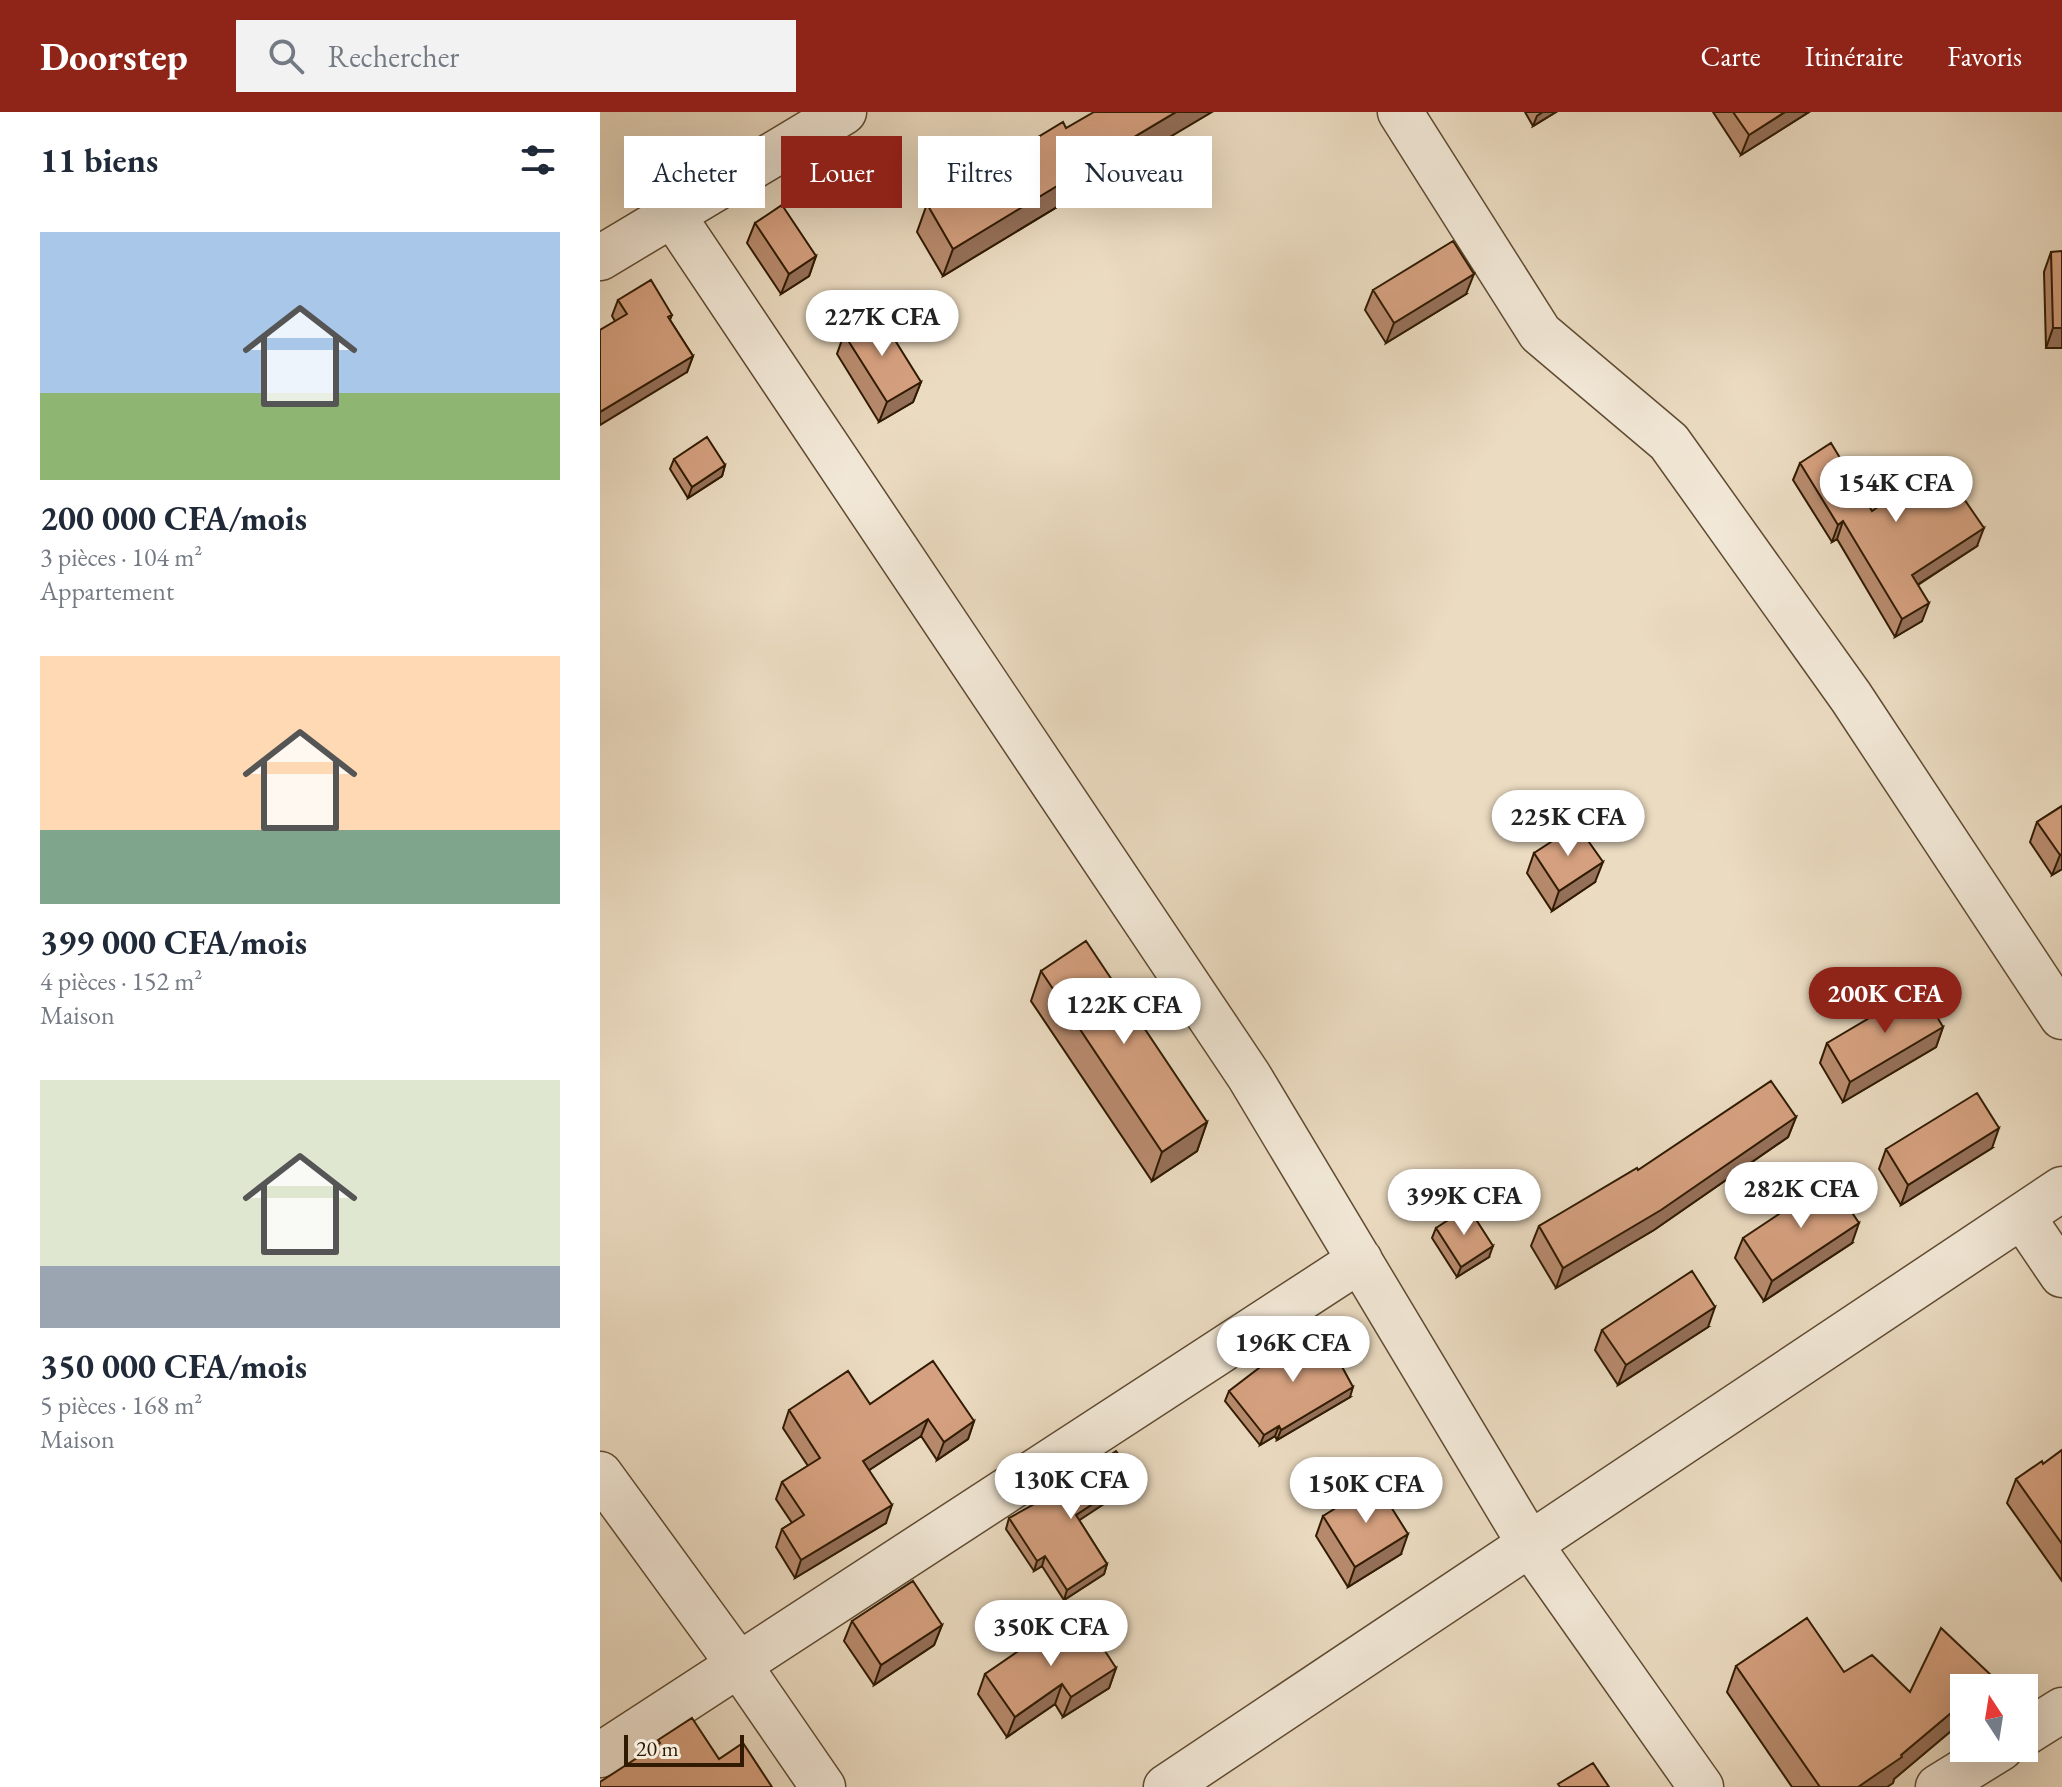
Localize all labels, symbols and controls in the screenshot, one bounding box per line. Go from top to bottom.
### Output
search box [236,20,796,92]
text: Doorstep [40,32,188,81]
icon: search [264,34,308,78]
text: Rechercher [328,37,459,76]
text: Carte [1701,38,1761,74]
text: Itinéraire [1805,38,1903,74]
text: Favoris [1947,38,2022,74]
chip: Acheter [624,136,765,208]
chip: Louer [781,136,902,208]
chip: Filtres [918,136,1040,208]
chip: Nouveau [1056,136,1212,208]
text: 11 biens [40,138,158,182]
icon: filters [516,138,560,182]
icon: home [228,284,372,428]
pin: 227K CFA [799,290,965,358]
text: 227K CFA [824,299,940,333]
pin: 154K CFA [1813,456,1979,524]
text: 154K CFA [1838,465,1954,499]
text: 200 000 CFA/mois [40,496,307,540]
text: 3 pièces · 104 m² [40,540,202,574]
text: Appartement [40,574,174,608]
icon: home [228,708,372,852]
pin: 225K CFA [1485,790,1651,858]
text: 225K CFA [1510,799,1626,833]
text: 399 000 CFA/mois [40,920,307,964]
text: 4 pièces · 152 m² [40,964,202,998]
pin: 200K CFA [1802,967,1968,1035]
text: 200K CFA [1827,976,1943,1010]
pin: 122K CFA [1041,978,1207,1046]
text: 122K CFA [1066,987,1182,1021]
text: Maison [40,998,115,1032]
icon: home [228,1132,372,1276]
pin: 282K CFA [1718,1162,1884,1230]
pin: 399K CFA [1381,1169,1547,1237]
text: 282K CFA [1743,1171,1859,1205]
text: 399K CFA [1406,1178,1522,1212]
pin: 196K CFA [1210,1316,1376,1384]
text: 196K CFA [1235,1325,1351,1359]
text: 350 000 CFA/mois [40,1344,307,1388]
text: 5 pièces · 168 m² [40,1388,202,1422]
text: Maison [40,1422,115,1456]
pin: 130K CFA [988,1453,1154,1521]
pin: 150K CFA [1283,1457,1449,1525]
text: 130K CFA [1013,1462,1129,1496]
text: 150K CFA [1308,1466,1424,1500]
pin: 350K CFA [968,1600,1134,1668]
text: 350K CFA [993,1609,1109,1643]
north arrow [1950,1674,2038,1762]
map controls [1950,1674,2038,1762]
scale bar [624,1731,744,1767]
text: 20 m [636,1734,679,1763]

